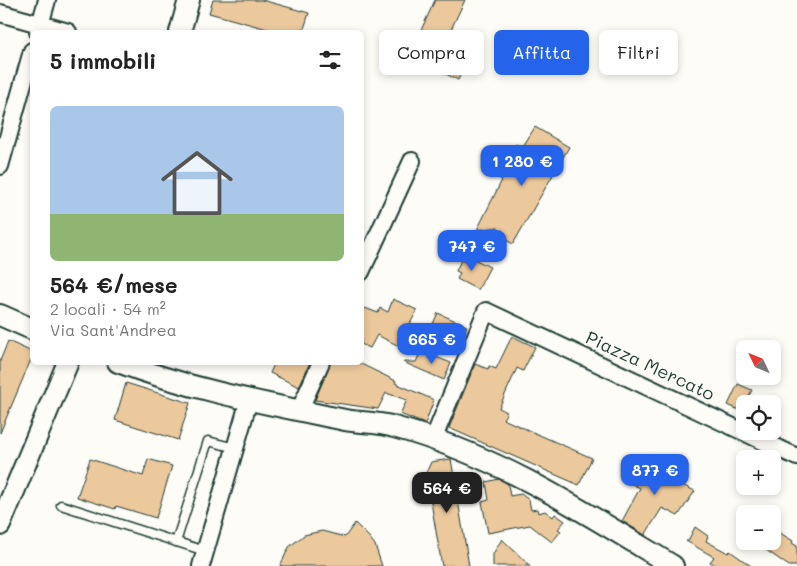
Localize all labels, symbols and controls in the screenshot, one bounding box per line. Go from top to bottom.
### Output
chip: Compra [379,30,484,75]
chip: Affitta [494,30,589,75]
chip: Filtri [599,30,678,75]
icon: filters [316,46,344,74]
text: 5 immobili [50,47,156,74]
icon: home [152,138,242,228]
pin: 1 280 € [476,144,568,187]
text: 1 280 € [492,150,552,171]
pin: 747 € [437,230,507,272]
text: 747 € [449,235,495,256]
text: 564 €/mese [50,271,177,298]
text: 2 locali · 54 m² [50,298,166,319]
text: Via Sant'Andrea [50,319,177,340]
pin: 665 € [397,322,467,365]
street label: Piazza Mercato [582,325,719,406]
text: 665 € [408,328,456,349]
north arrow [736,340,781,385]
map controls [736,340,781,550]
button: locate [736,395,781,440]
button: + [736,450,781,495]
pin: 877 € [620,454,690,496]
text: 877 € [632,459,678,480]
pin: 564 € [412,472,482,514]
text: 564 € [423,477,471,498]
button: − [736,505,781,550]

